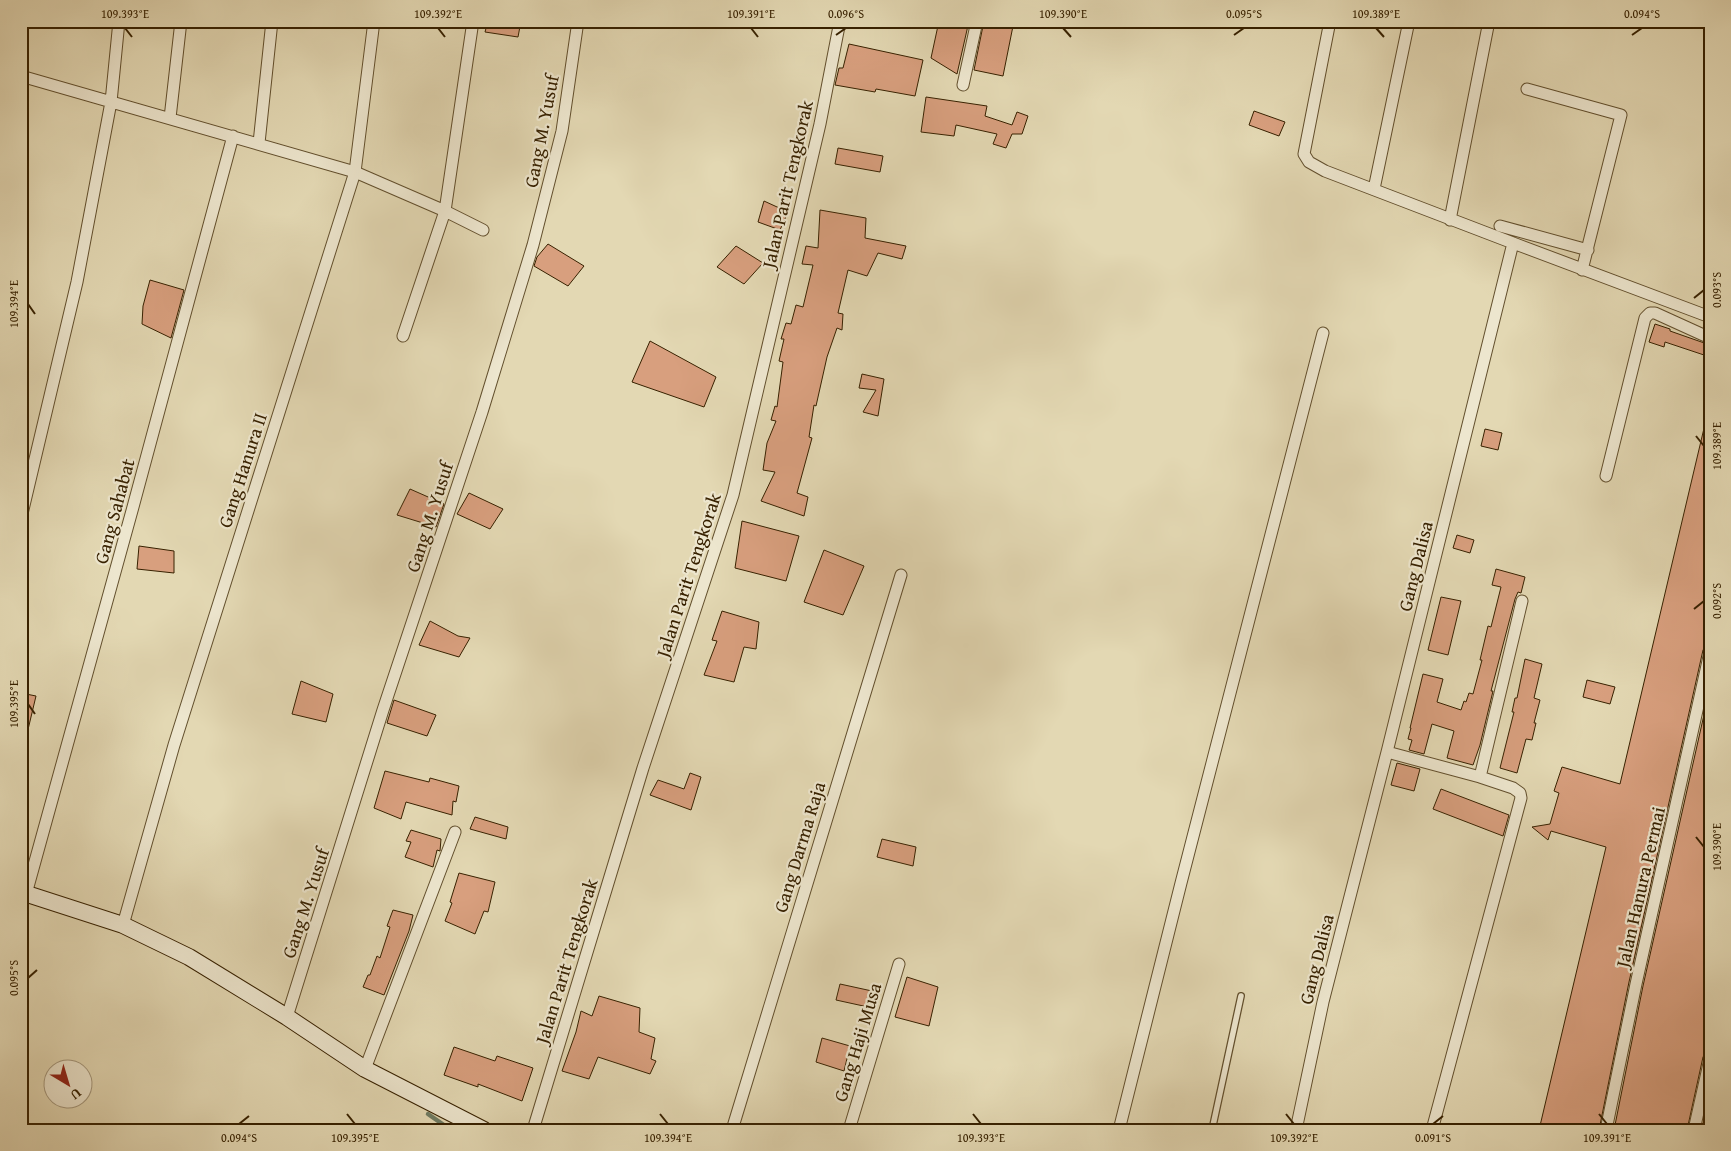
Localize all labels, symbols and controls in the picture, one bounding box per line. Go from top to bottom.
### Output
text: 109.393°E [101,5,149,22]
text: 109.392°E [414,5,462,22]
text: 109.391°E [727,5,775,22]
text: 0.096°S [828,5,864,22]
text: 109.390°E [1039,5,1087,22]
text: 0.095°S [1226,5,1262,22]
text: 109.389°E [1352,5,1400,22]
text: 0.094°S [1624,5,1660,22]
street label: Gang M. Yusuf [516,70,566,190]
street label: Jalan Parit Tengkorak [754,97,820,273]
text: 0.093°S [1708,272,1725,308]
text: 109.394°E [5,280,22,328]
street label: Gang Hanura II [210,409,274,531]
text: 109.389°E [1708,422,1725,470]
street label: Gang Sahabat [87,455,142,567]
street label: Gang M. Yusuf [398,456,461,576]
street label: Jalan Parit Tengkorak [648,489,728,663]
street label: Gang Dalisa [1390,518,1440,614]
text: 0.092°S [1708,583,1725,619]
text: 109.395°E [5,680,22,728]
street label: Gang Darma Raja [766,778,832,916]
street label: Jalan Hanura Permai [1607,804,1672,972]
text: 109.390°E [1708,823,1725,871]
street label: Gang M. Yusuf [274,842,337,962]
street label: Jalan Parit Tengkorak [527,875,605,1049]
street label: Gang Dalisa [1291,911,1341,1007]
text: 0.095°S [5,960,22,996]
street label: Gang Haji Musa [826,979,888,1105]
north arrow [42,1058,92,1108]
text: U [66,1083,86,1105]
text: 0.094°S [221,1129,257,1146]
text: 109.395°E [331,1129,379,1146]
text: 109.394°E [644,1129,692,1146]
text: 109.393°E [957,1129,1005,1146]
text: 109.392°E [1270,1129,1318,1146]
text: 0.091°S [1415,1129,1451,1146]
text: 109.391°E [1583,1129,1631,1146]

